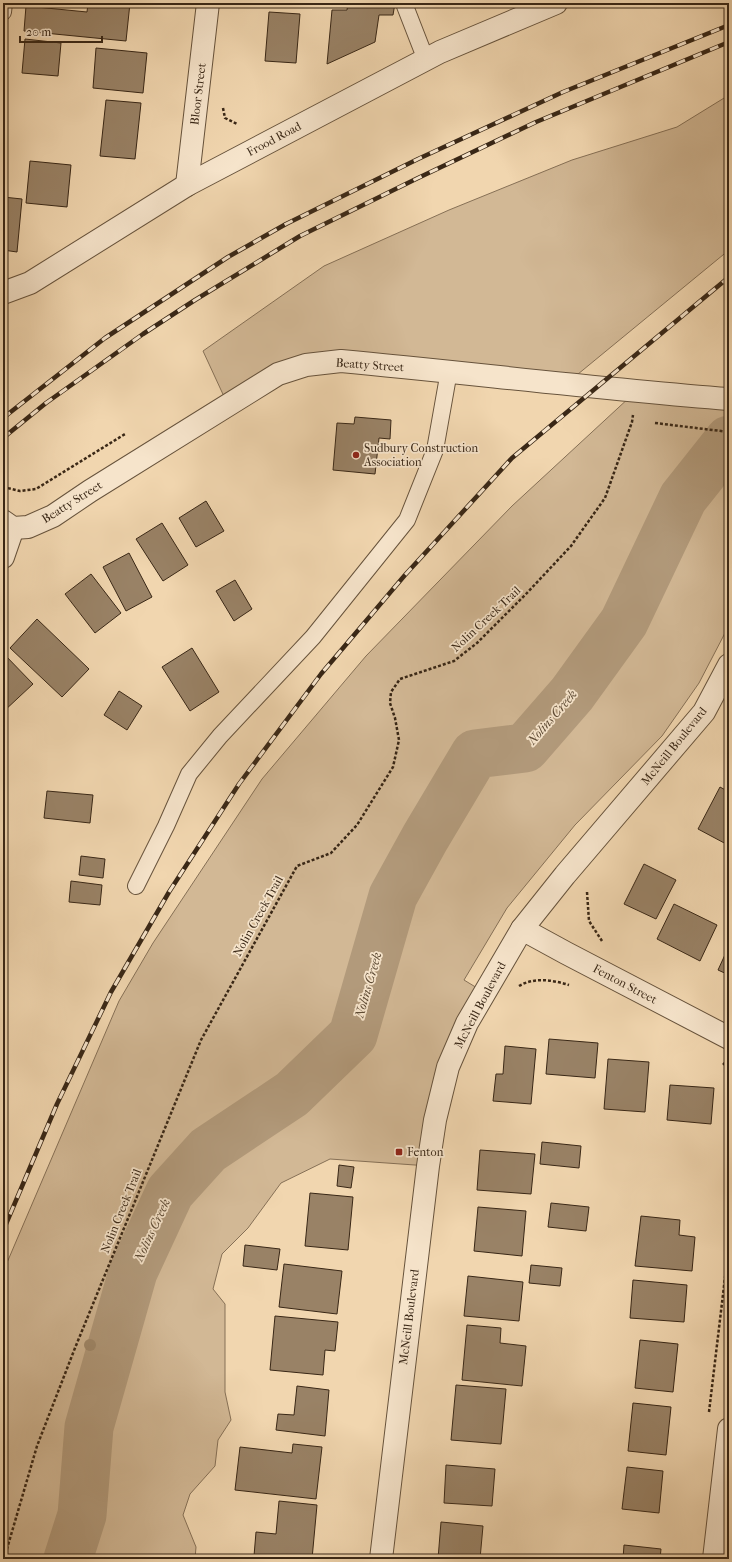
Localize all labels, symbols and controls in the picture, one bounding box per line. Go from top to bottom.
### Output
scale bar [20,18,102,44]
text: 20 m [26,25,51,39]
street label: Bloor Street [187,61,209,126]
street label: Frood Road [244,119,304,159]
street label: Beatty Street [335,356,405,374]
place label: Sudbury Construction Association [363,441,478,469]
marker: Sudbury Construction Association [351,450,361,460]
street label: Beatty Street [39,478,105,526]
street label: Nolin Creek Trail [448,583,524,655]
water label: Nolins Creek [523,686,580,748]
street label: McNeill Boulevard [638,704,710,788]
street label: Nolin Creek Trail [230,873,286,959]
water label: Nolins Creek [351,950,385,1021]
street label: McNeill Boulevard [451,959,509,1051]
street label: Fenton Street [591,961,660,1007]
place label: Fenton [407,1145,443,1159]
marker: Fenton [394,1147,404,1157]
street label: Nolin Creek Trail [98,1166,145,1255]
water label: Nolins Creek [130,1196,173,1265]
street label: McNeill Boulevard [396,1268,422,1366]

